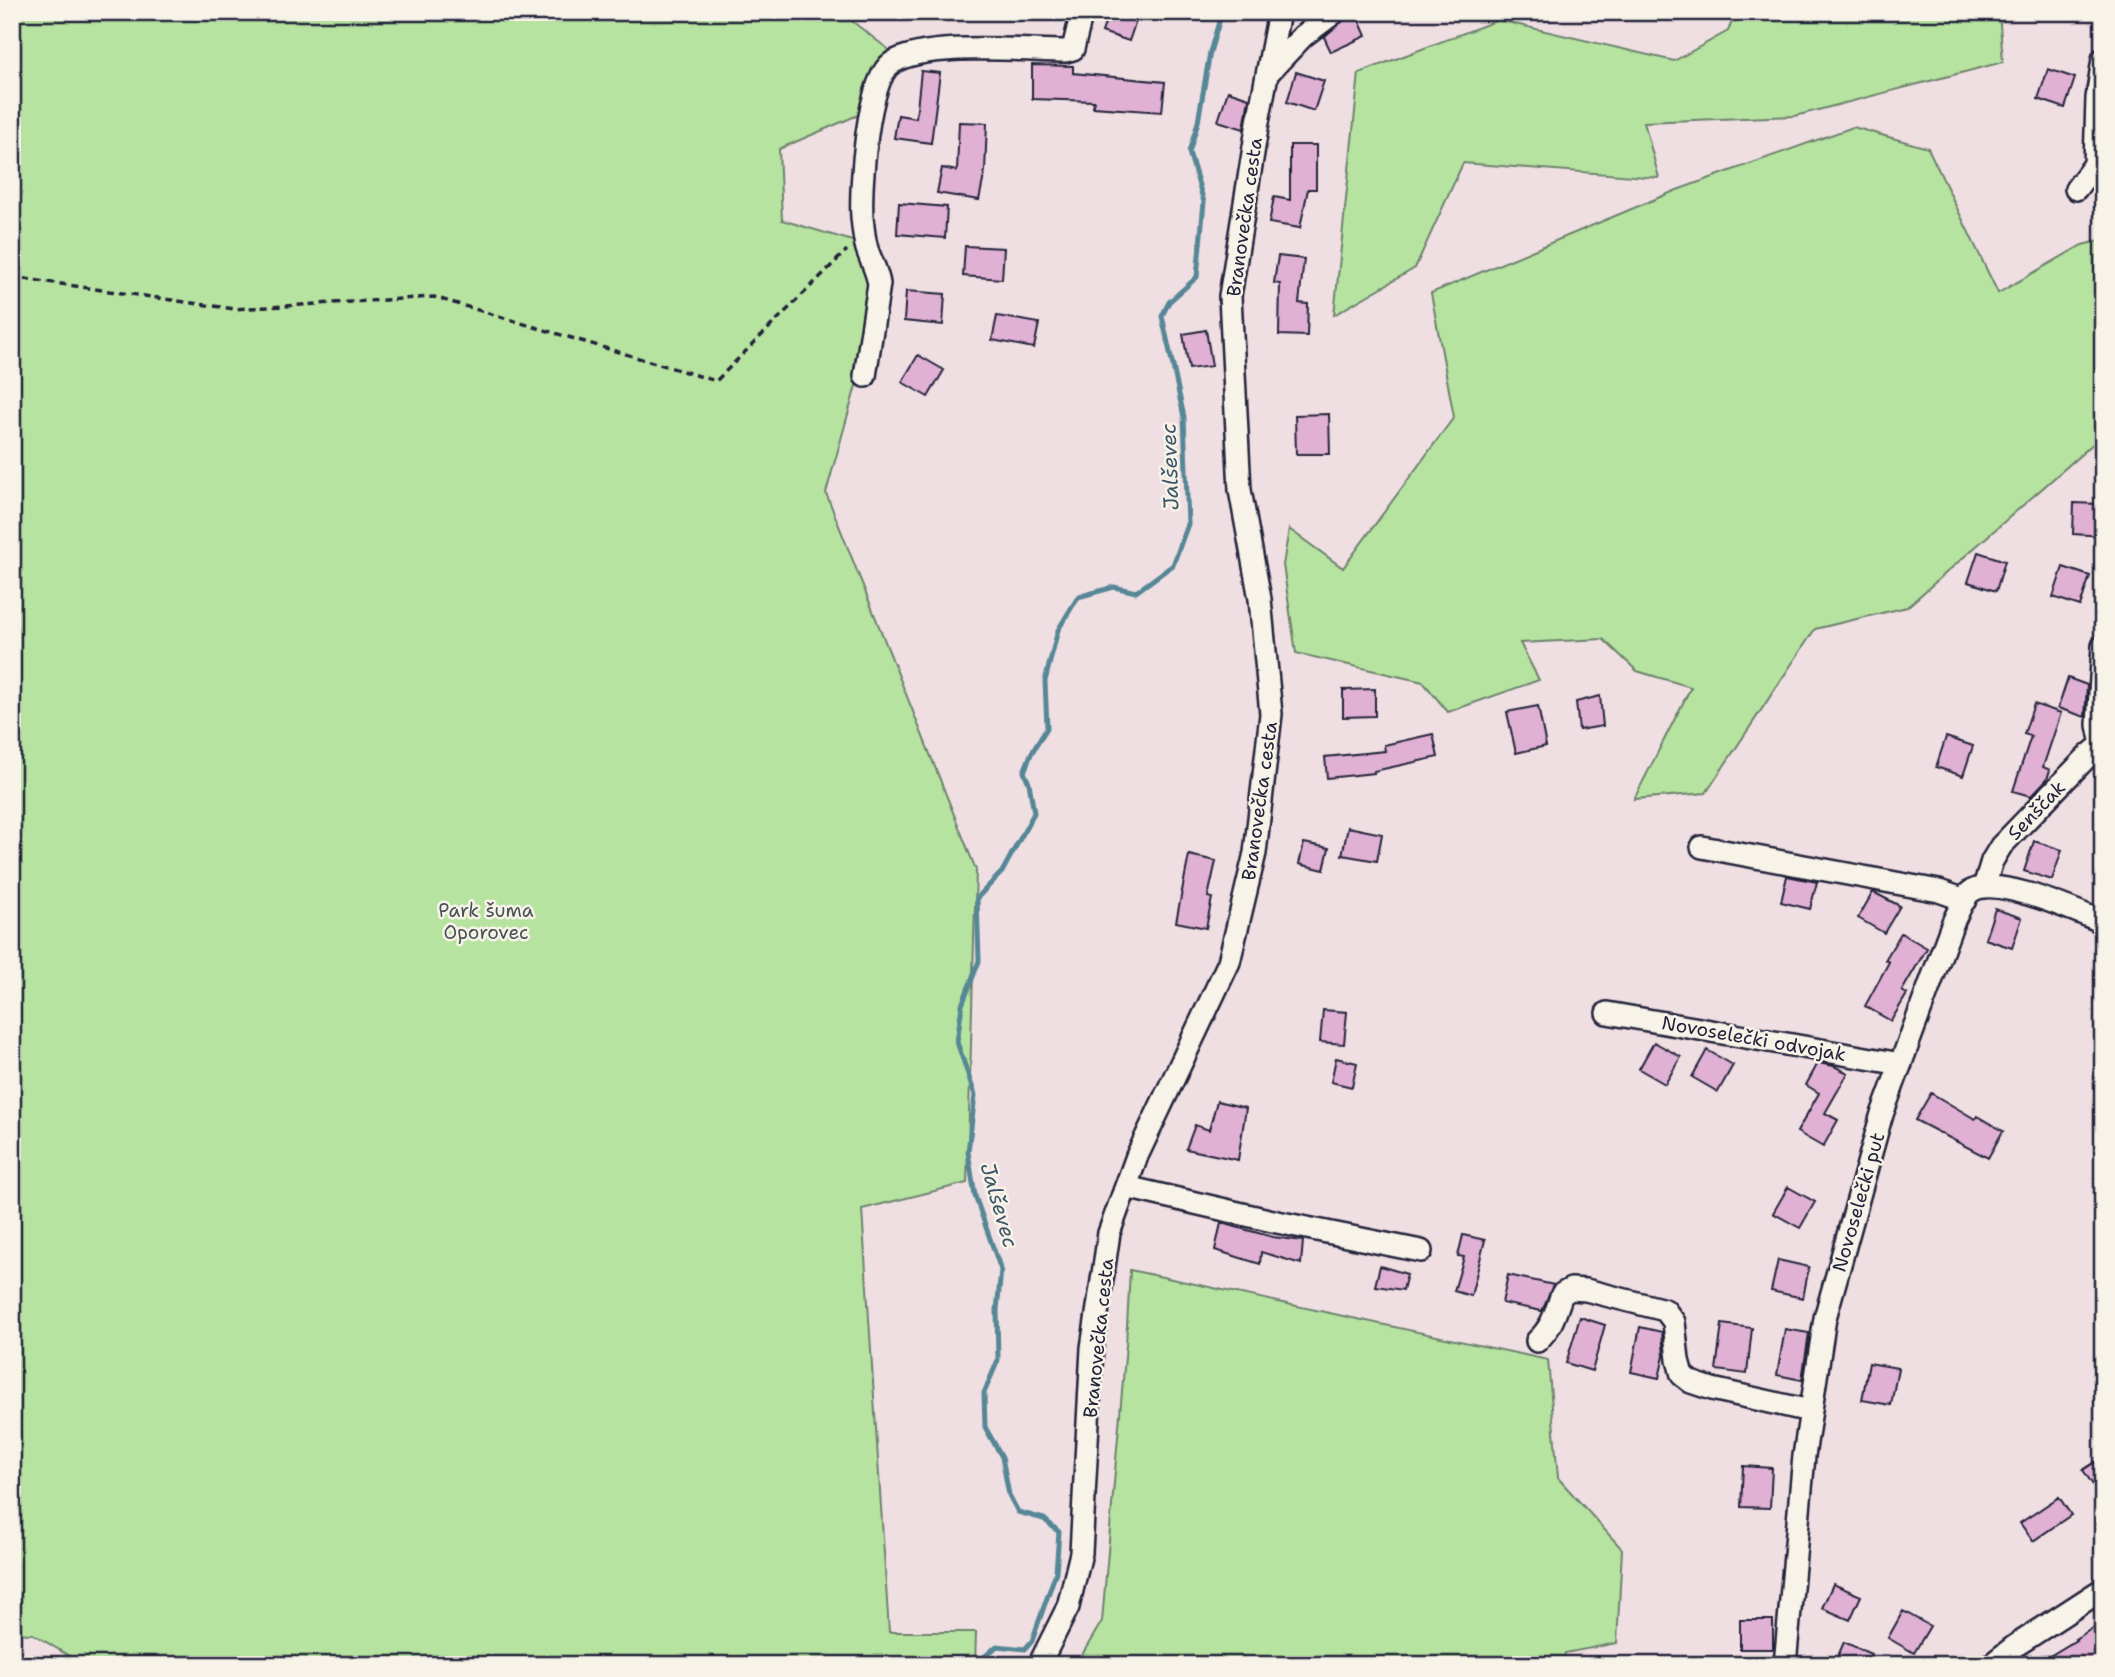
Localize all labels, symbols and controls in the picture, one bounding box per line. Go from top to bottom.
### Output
street label: Branovečka cesta [1221,136,1268,298]
water label: Jalševec [1154,423,1186,511]
street label: Branovečka cesta [1236,720,1283,882]
street label: Senščak [2002,775,2071,845]
park label: Park šuma Oporovec [438,898,534,945]
street label: Novoselečki odvojak [1660,1010,1848,1067]
street label: Novoselečki put [1827,1129,1890,1275]
water label: Jalševec [974,1159,1024,1251]
street label: Branovečka cesta [1078,1257,1119,1419]

